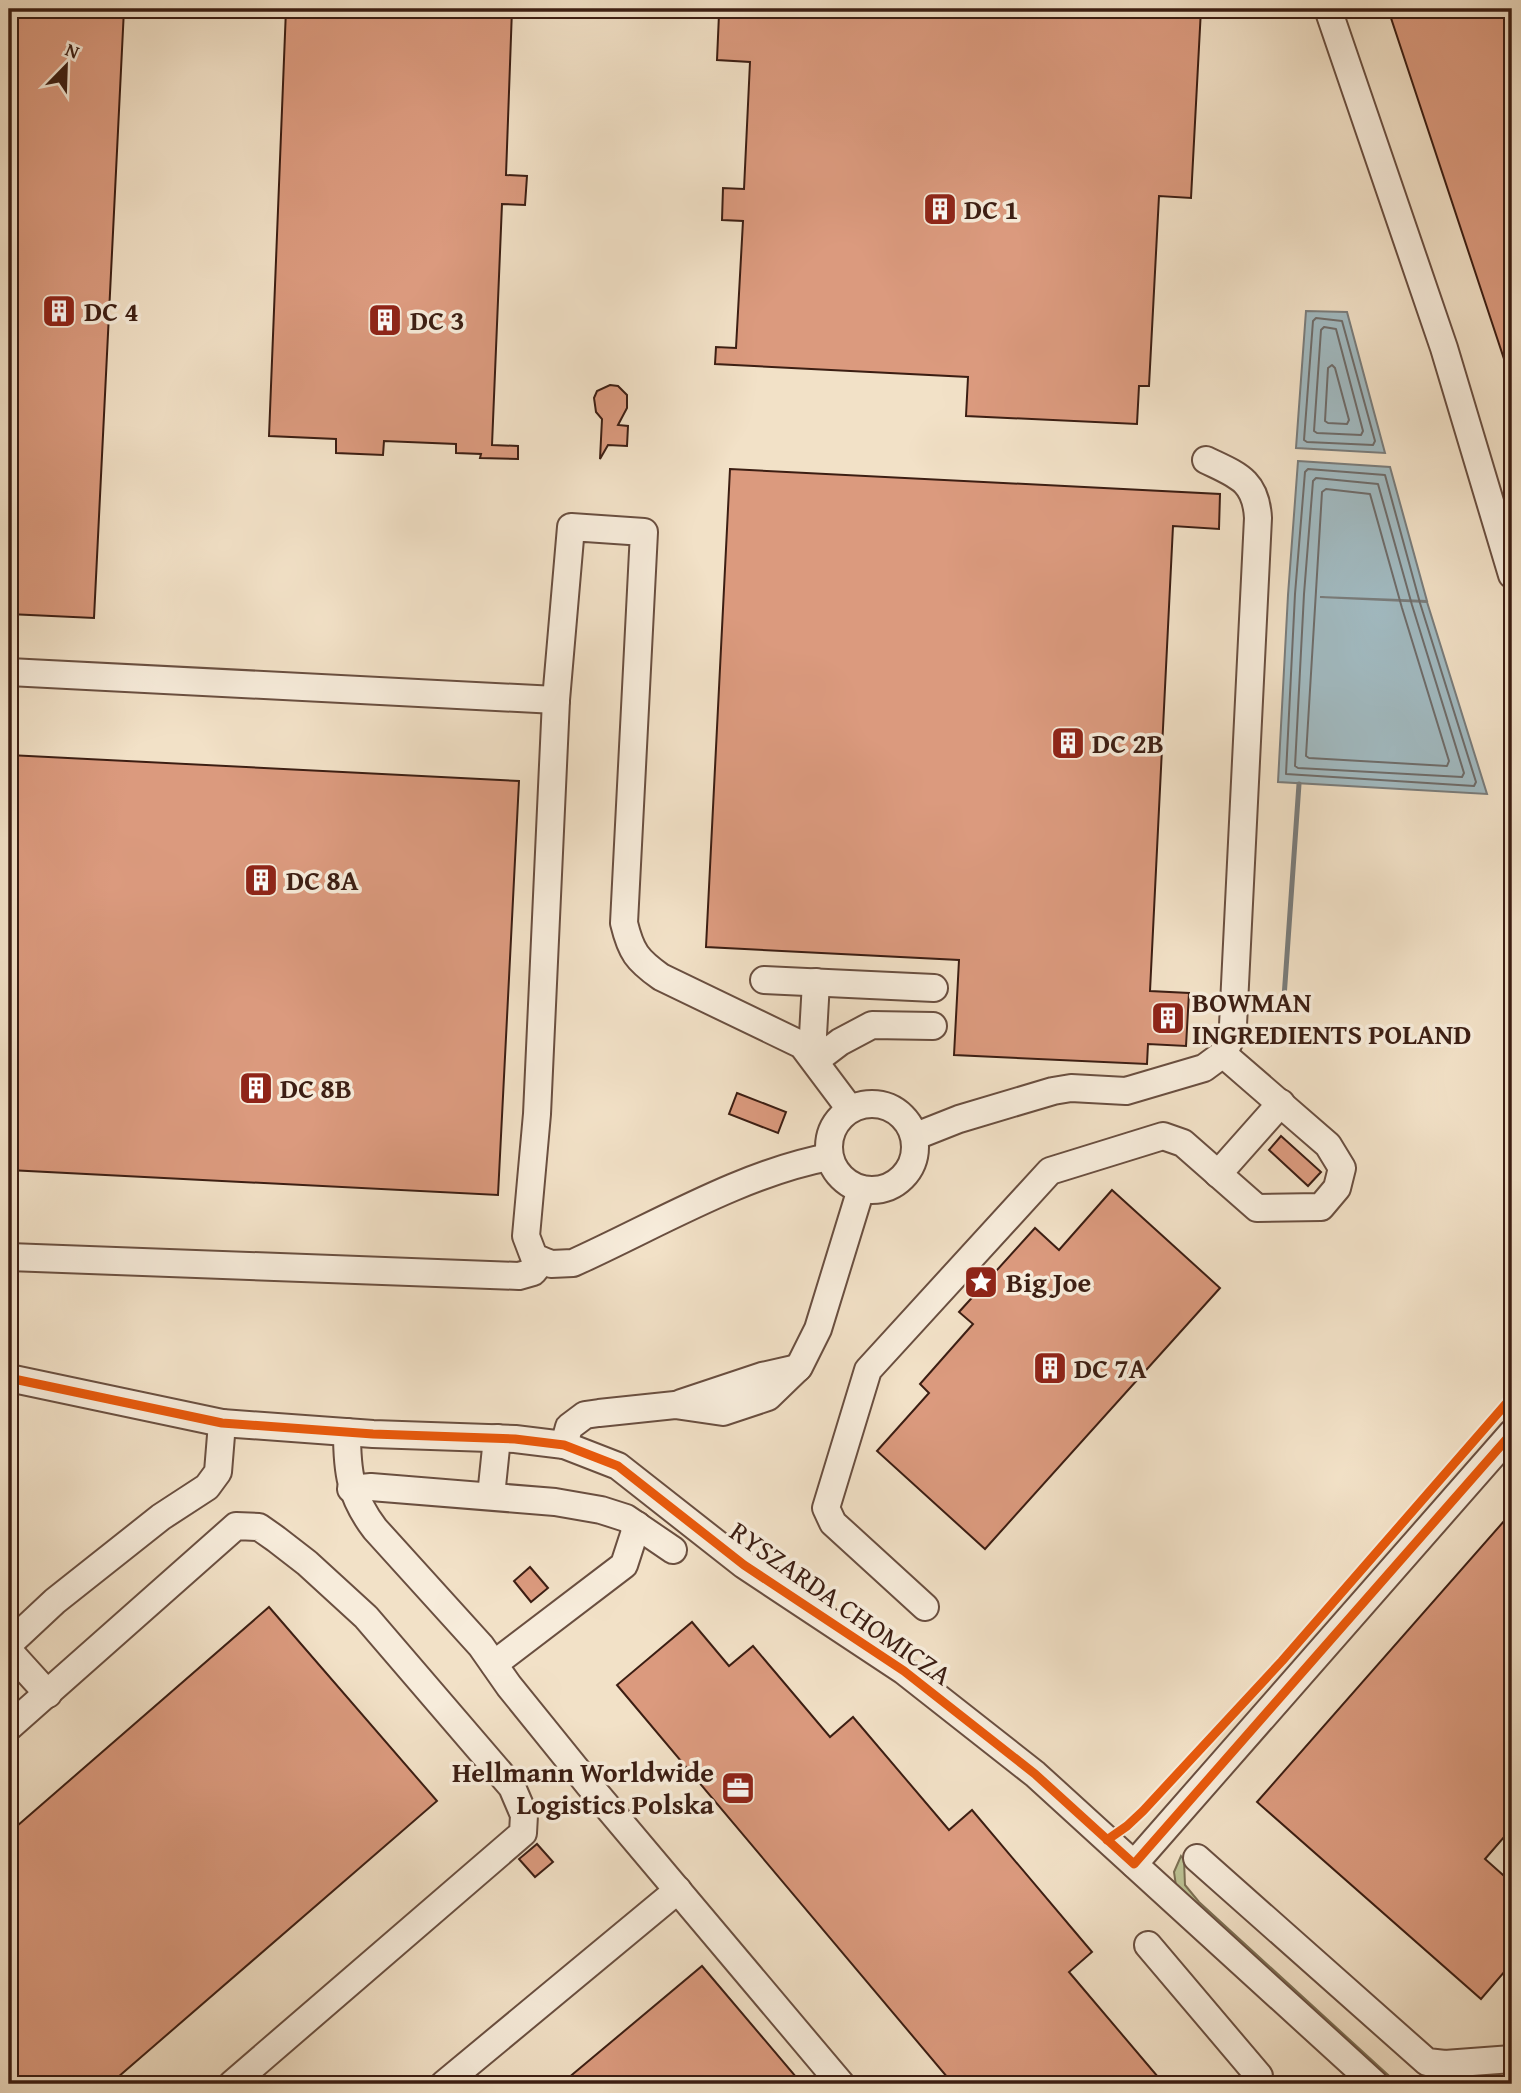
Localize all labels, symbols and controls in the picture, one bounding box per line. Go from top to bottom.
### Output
north arrow [32,32,102,102]
text: N [61,35,84,66]
place label: DC 1 [964,188,1019,229]
building icon: DC 1 [921,190,959,228]
place label: DC 4 [84,290,139,331]
building icon: DC 4 [40,292,78,330]
place label: DC 3 [410,299,465,340]
building icon: DC 3 [366,301,404,339]
place label: DC 2B [1092,722,1164,763]
building icon: DC 2B [1049,724,1087,762]
place label: DC 8A [286,859,359,900]
building icon: DC 8A [242,861,280,899]
place label: BOWMAN INGREDIENTS POLAND [1192,981,1472,1054]
building icon: BOWMAN INGREDIENTS POLAND [1149,999,1187,1037]
place label: DC 8B [280,1067,352,1108]
building icon: DC 8B [237,1069,275,1107]
place label: Big Joe [1006,1261,1091,1302]
place icon: Big Joe [962,1263,1000,1301]
place label: DC 7A [1074,1347,1147,1388]
building icon: DC 7A [1031,1349,1069,1387]
street label: RYSZARDA CHOMICZA [722,1510,961,1695]
place label: Hellmann Worldwide Logistics Polska [452,1751,715,1824]
office icon: Hellmann Worldwide Logistics Polska [719,1769,757,1807]

